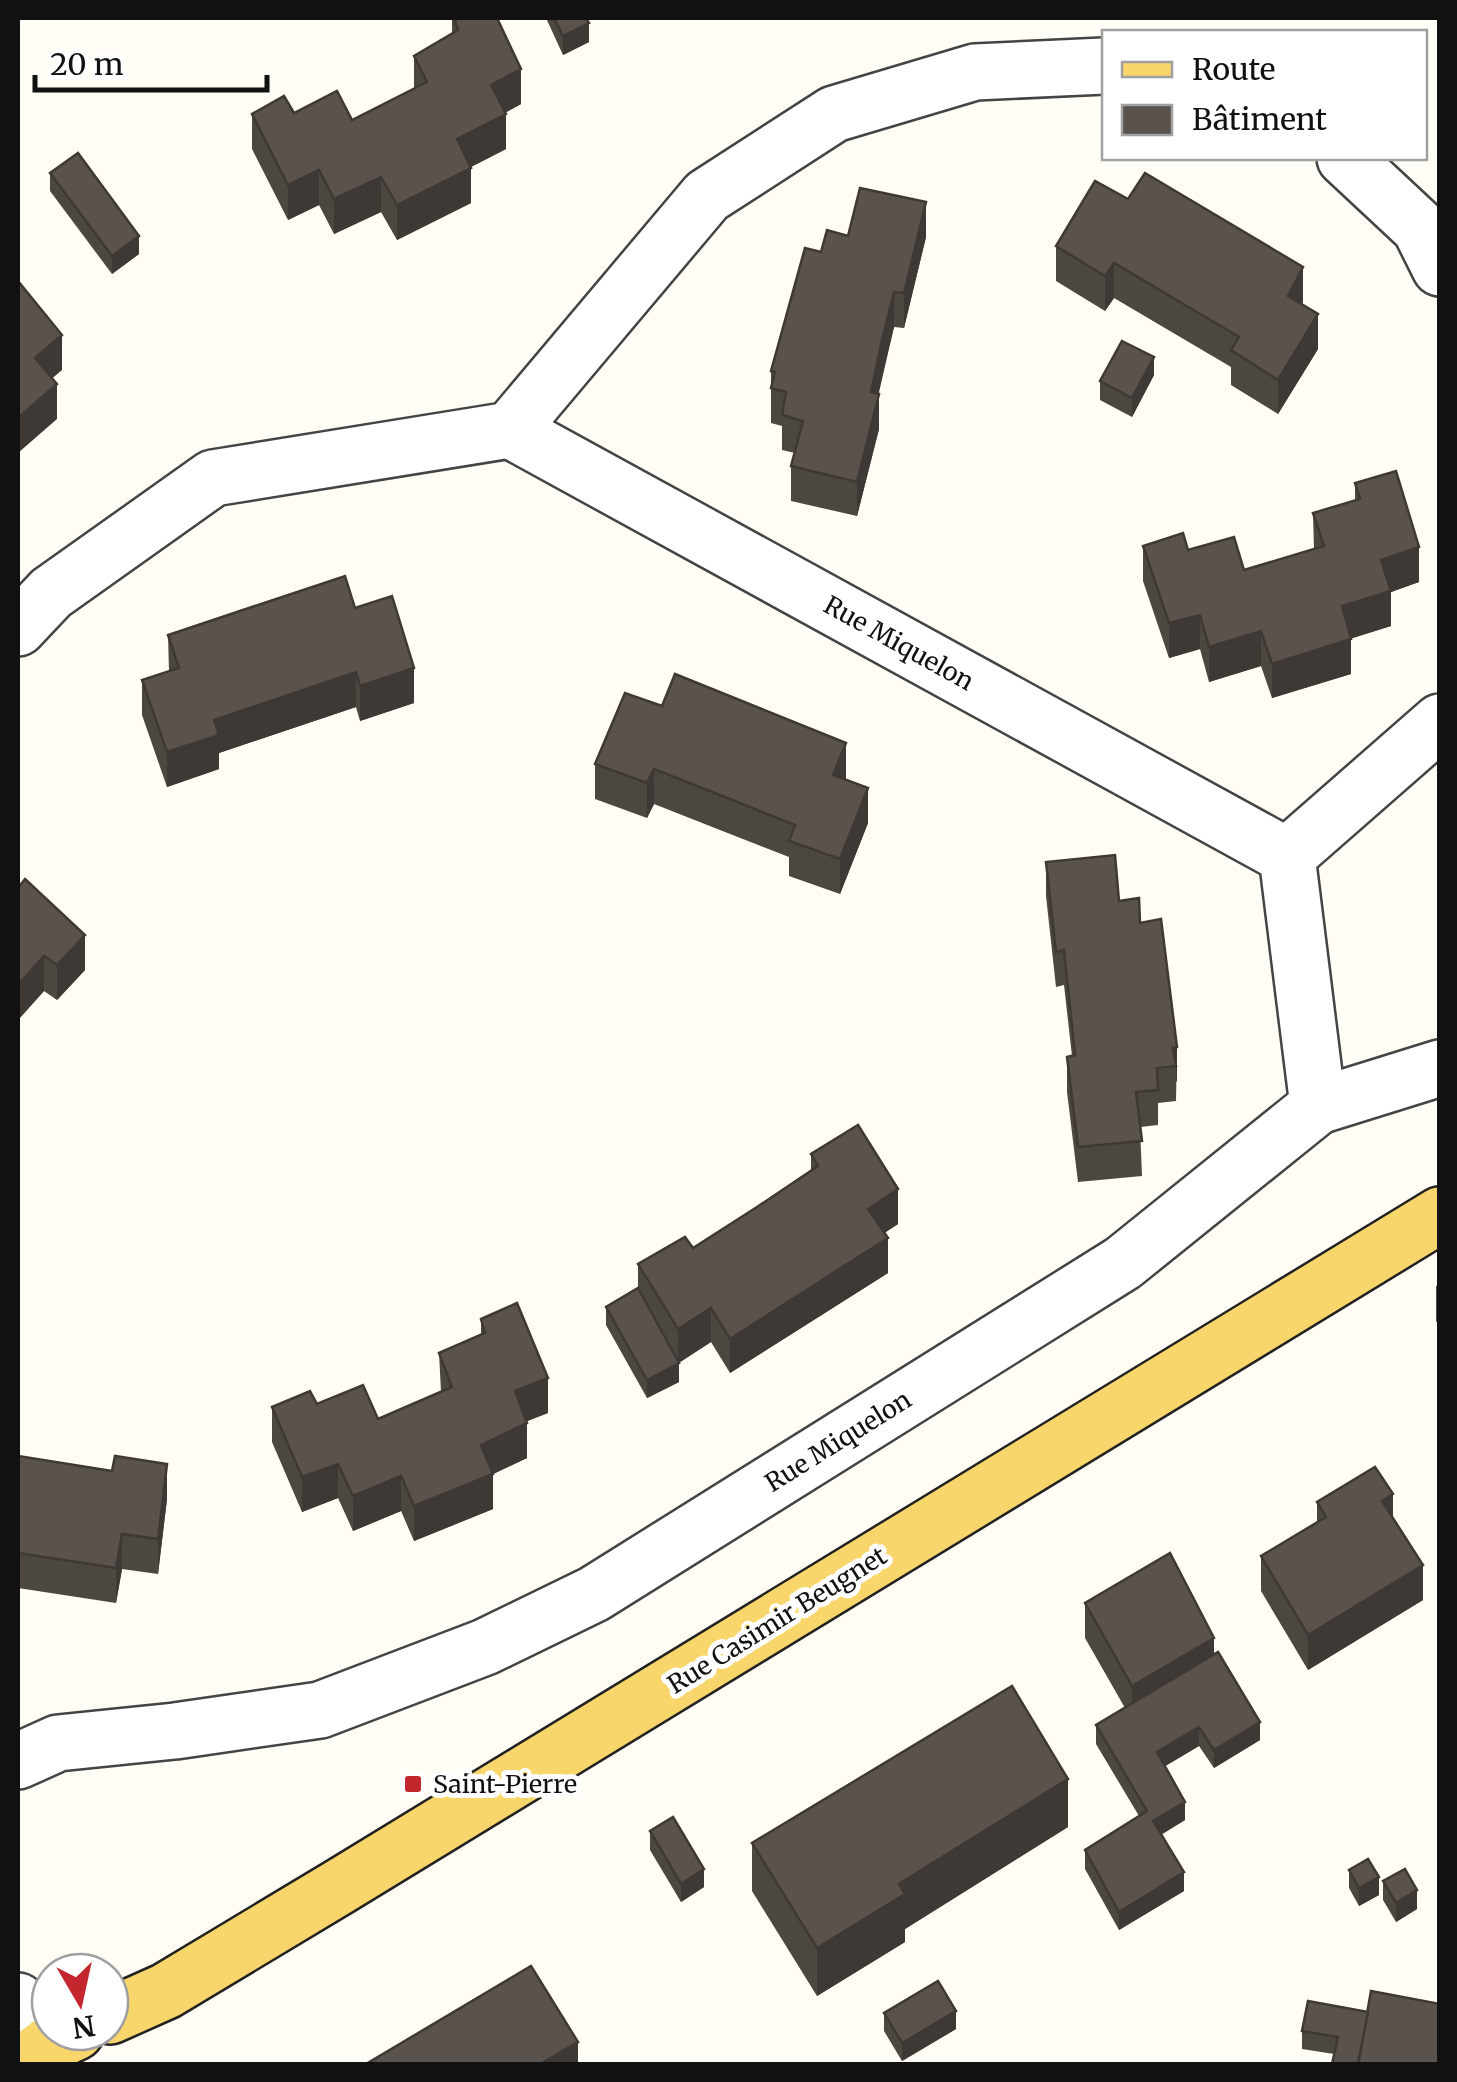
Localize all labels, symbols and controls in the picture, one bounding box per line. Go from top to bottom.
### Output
scale bar [35,30,268,92]
legend [1102,30,1427,160]
text: 20 m [50,45,124,83]
text: Route [1192,50,1275,88]
text: Bâtiment [1192,100,1327,138]
street label: Rue Miquelon [818,589,980,697]
street label: Rue Miquelon [759,1383,917,1499]
street label: Rue Casimir Beugnet [661,1539,893,1700]
place label: Saint-Pierre [433,1768,577,1800]
marker: Saint-Pierre [402,1773,424,1795]
north arrow [30,1952,130,2052]
text: N [70,2007,98,2046]

